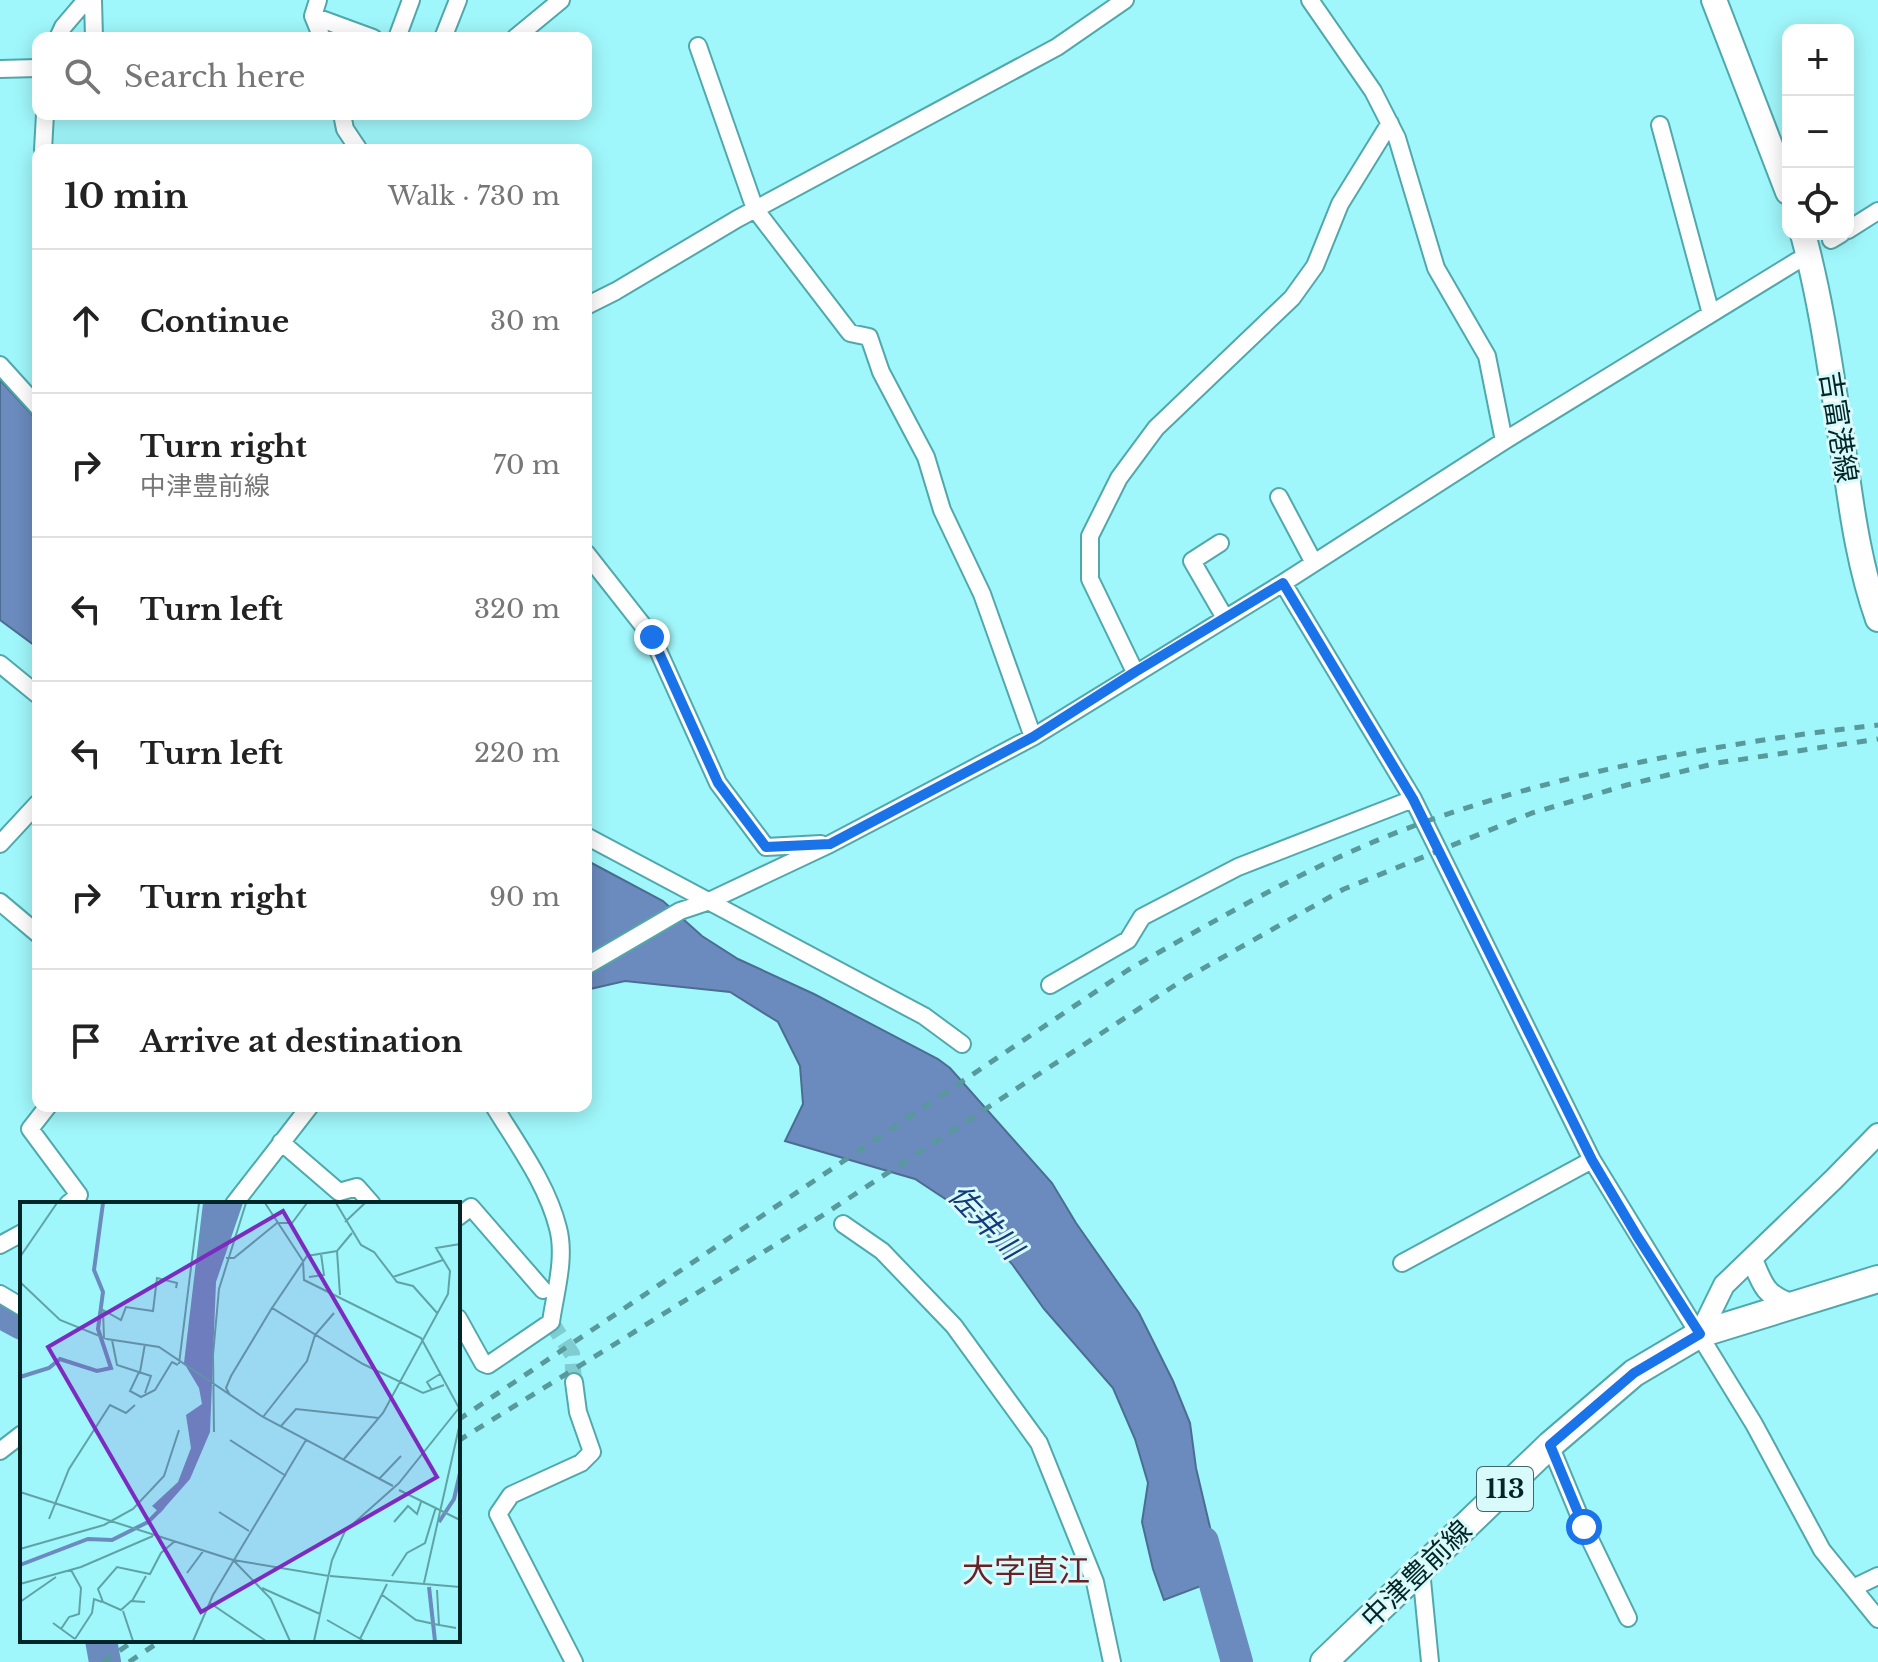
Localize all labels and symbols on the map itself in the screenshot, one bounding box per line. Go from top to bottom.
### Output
street label: 吉富港線 [1812,369,1865,485]
route end [634,619,670,655]
water label: 佐井川 [941,1176,1032,1269]
inset map [20,1202,460,1642]
road number: 113 [1477,1467,1533,1511]
route start [1566,1509,1602,1545]
street label: 中津豊前線 [1354,1513,1479,1636]
district label: 大字直江 [962,1551,1090,1591]

